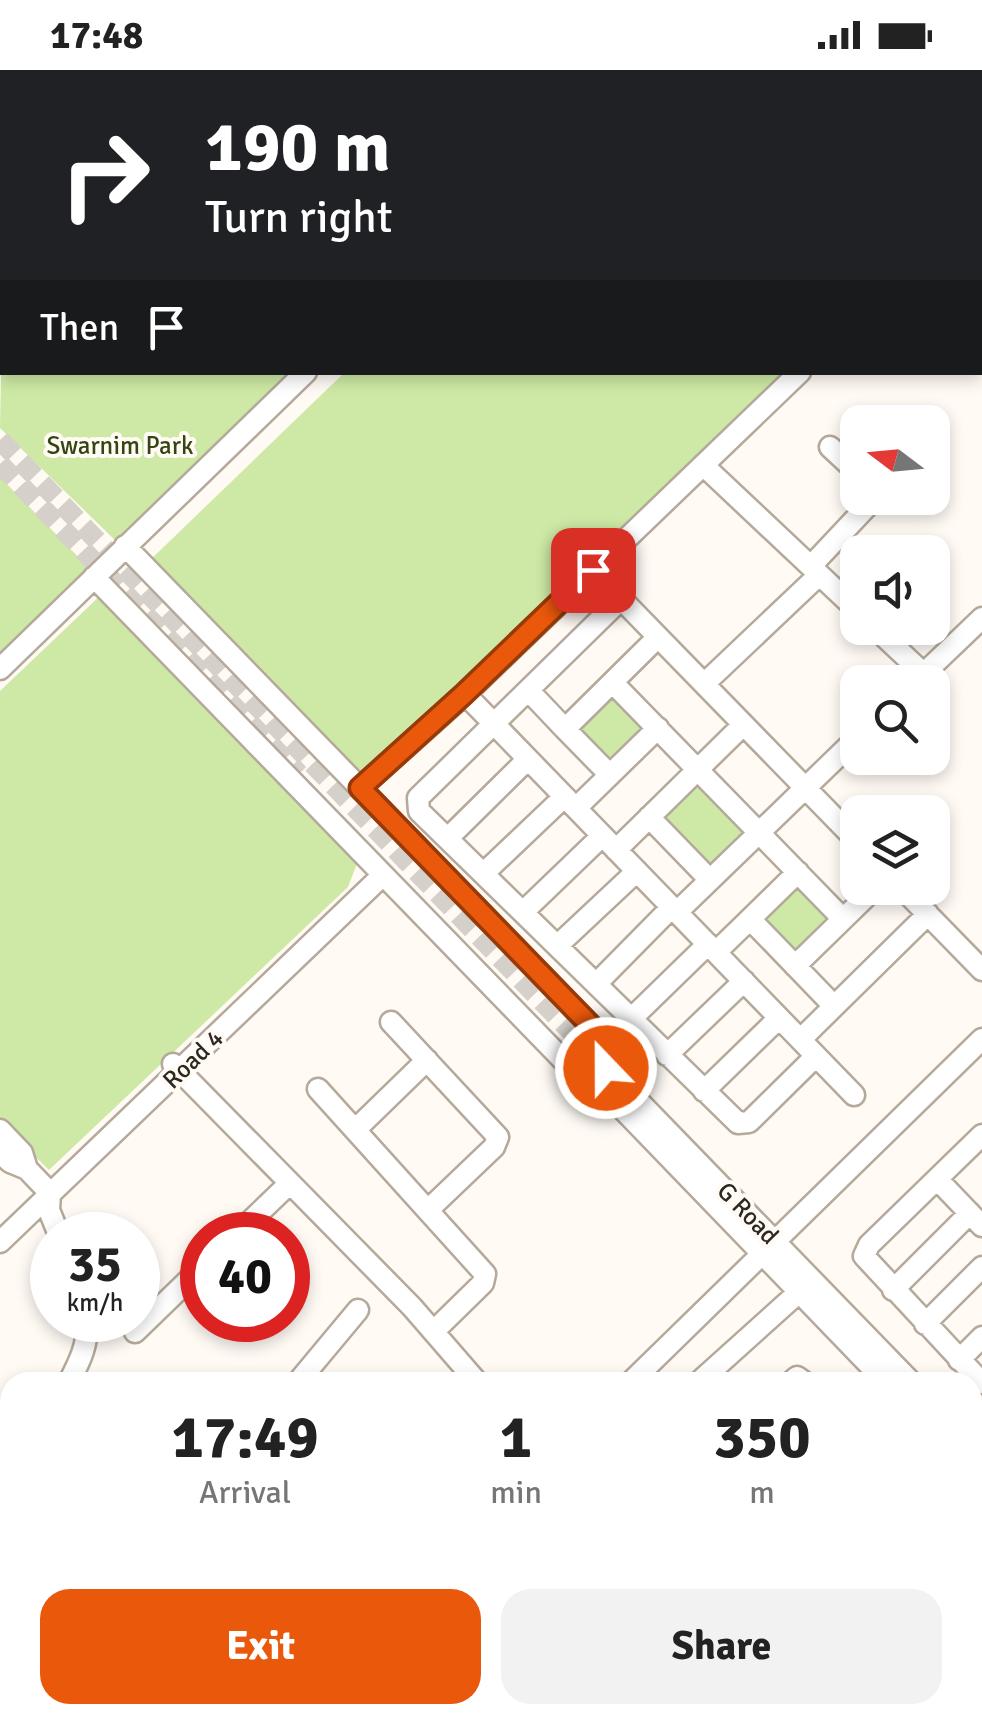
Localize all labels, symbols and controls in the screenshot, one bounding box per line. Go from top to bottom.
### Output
text: 17:48 [50,12,143,59]
text: 190 m [205,104,390,190]
icon: right [40,110,170,240]
text: Turn right [205,190,393,245]
icon: arrive [139,300,194,355]
text: Then [40,304,119,351]
north arrow [840,405,950,515]
map controls [840,405,950,905]
park label: Swarnim Park [46,430,194,461]
pin [551,528,636,613]
button: sound [840,535,950,645]
icon: arrive [566,543,621,598]
button: search [840,665,950,775]
button: layers [840,795,950,905]
position arrow [554,1016,658,1120]
street label: Road 4 [156,1023,230,1095]
street label: G Road [711,1175,785,1251]
speed limit sign: 40 [180,1212,310,1342]
text: 35 [68,1234,122,1296]
text: km/h [67,1287,123,1318]
text: 17:49 [171,1401,319,1475]
text: 1 [500,1401,532,1475]
text: 350 [713,1401,811,1475]
text: Arrival [199,1473,291,1512]
text: min [490,1473,542,1512]
text: m [749,1473,775,1512]
button: Exit [40,1589,481,1704]
button: Share [501,1589,942,1704]

